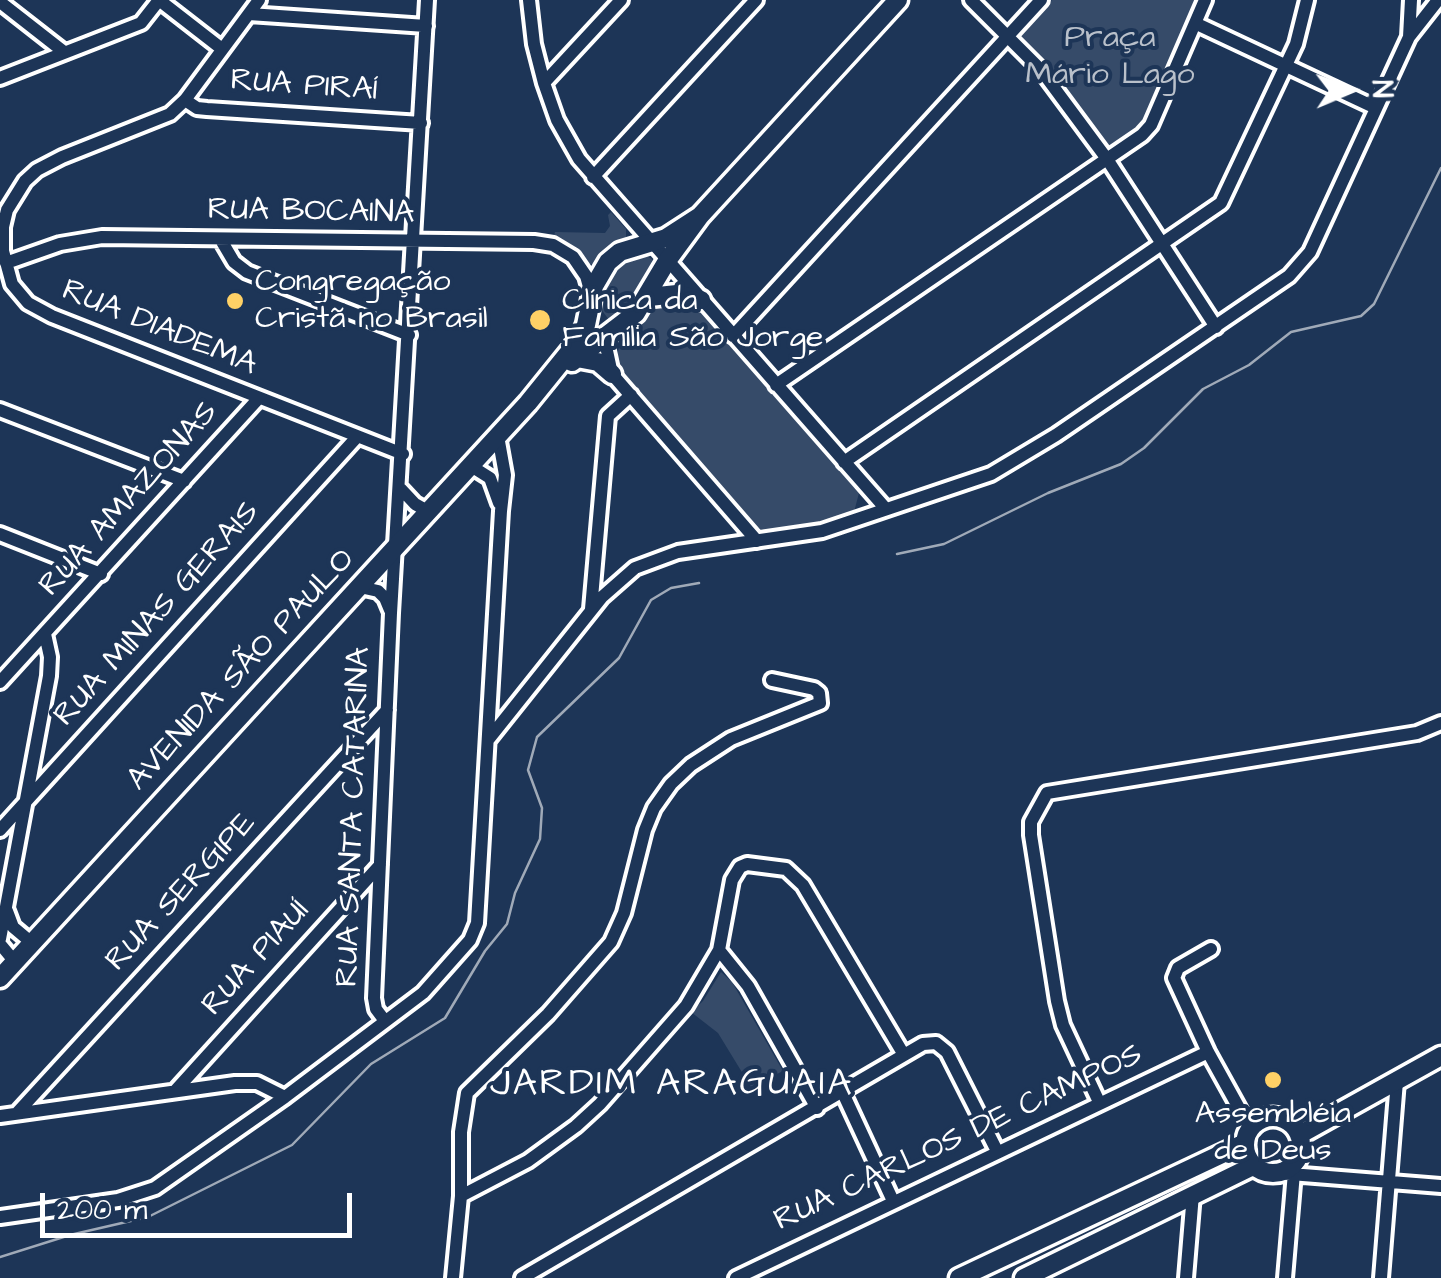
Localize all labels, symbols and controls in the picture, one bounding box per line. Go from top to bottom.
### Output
park label: Praça Mário Lago [1026,20,1194,95]
north arrow [1301,40,1401,140]
street label: RUA PIRAÍ [229,63,379,111]
text: N [1362,79,1401,98]
street label: RUA BOCAINA [207,192,415,234]
place label: Congregação Cristã no Brasil [255,264,488,339]
street label: RUA DIADEMA [56,272,262,386]
place label: Clínica da Família São Jorge [562,283,823,358]
marker: Congregação Cristã no Brasil [224,290,246,312]
marker: Clínica da Família São Jorge [527,307,553,333]
street label: RUA AMAZONAS [32,395,228,605]
street label: RUA MINAS GERAIS [47,495,269,735]
street label: AVENIDA SÃO PAULO [120,542,364,800]
street label: RUA SANTA CATARINA [330,646,380,988]
street label: RUA SERGIPE [99,806,265,980]
street label: RUA PIAUÍ [195,893,319,1025]
street label: RUA CARLOS DE CAMPOS [769,1037,1149,1241]
district label: JARDIM ARAGUAIA [490,1063,854,1109]
marker: Assembléia de Deus [1262,1069,1284,1091]
place label: Assembléia de Deus [1195,1096,1351,1171]
scale bar [45,1173,358,1235]
text: 200 m [57,1189,147,1231]

